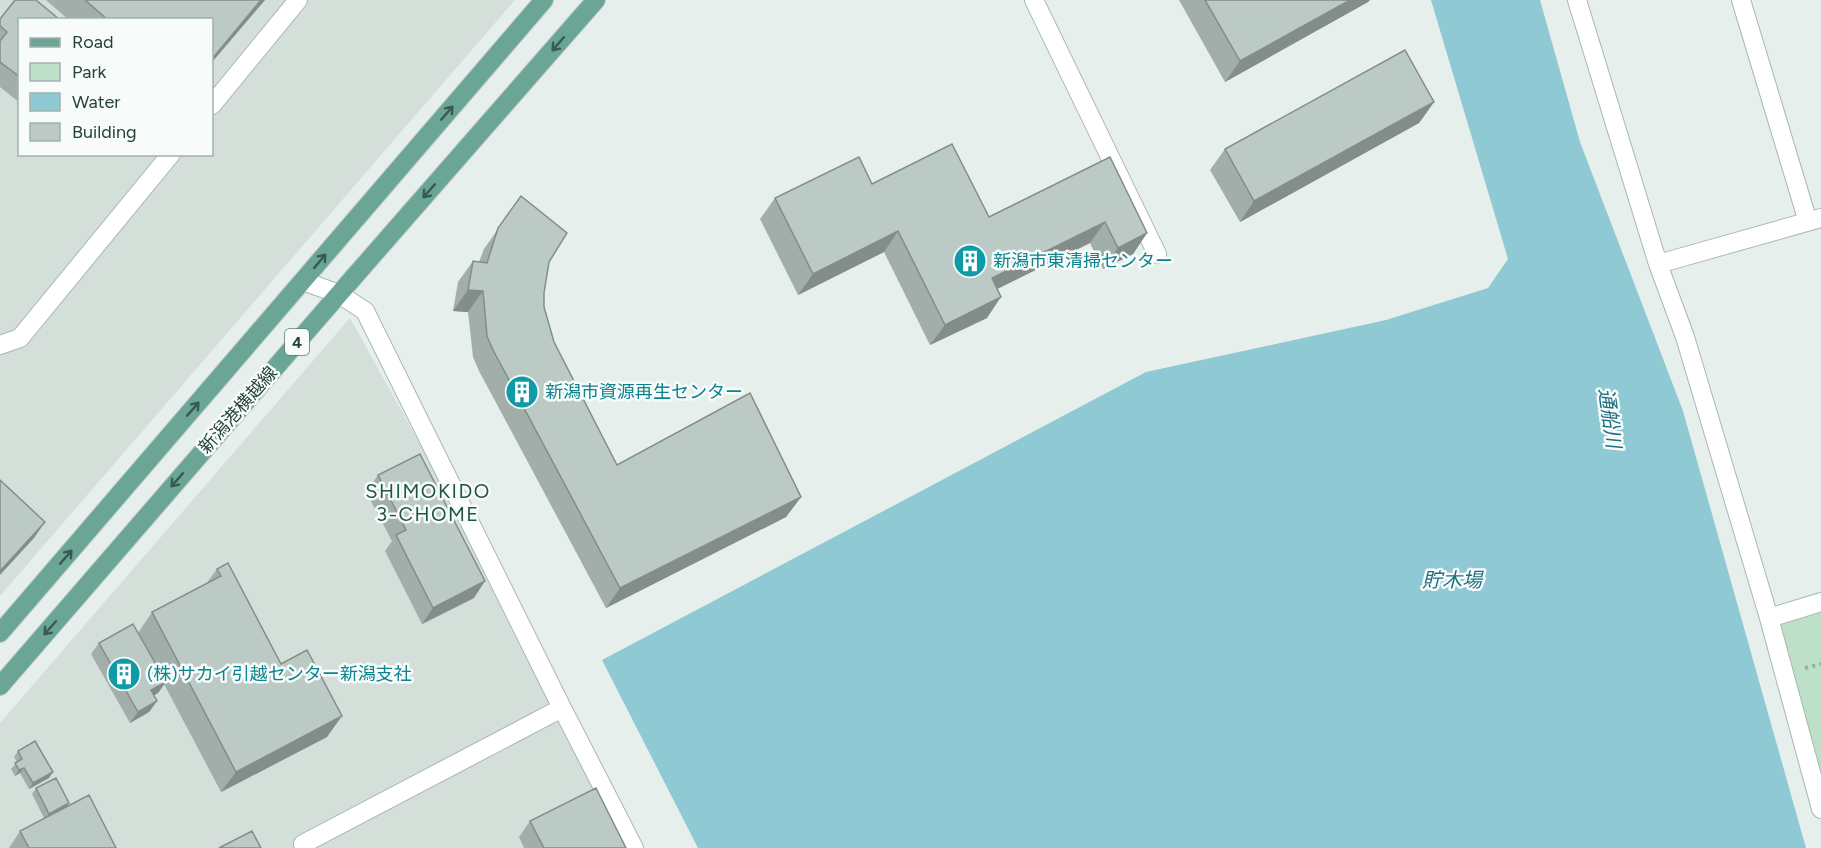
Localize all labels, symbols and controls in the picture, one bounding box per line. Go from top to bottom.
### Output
legend [18,18,213,156]
text: Road [72,31,113,53]
one-way arrow [551,36,565,51]
text: Park [72,61,107,83]
text: Water [72,91,120,113]
one-way arrow [440,105,453,121]
text: Building [72,121,137,143]
one-way arrow [422,183,436,198]
building icon: 新潟市東清掃センター [952,243,988,279]
place label: 新潟市東清掃センター [993,250,1173,272]
one-way arrow [313,254,327,269]
road number: 4 [285,329,309,355]
street label: 新潟港横越線 [194,362,282,458]
building icon: 新潟市資源再生センター [504,374,540,410]
place label: 新潟市資源再生センター [545,381,743,403]
water label: 通船川 [1594,387,1626,451]
one-way arrow [186,402,200,417]
one-way arrow [171,472,185,488]
district label: SHIMOKIDO 3-CHOME [365,479,491,526]
one-way arrow [59,550,73,565]
water label: 貯木場 [1422,568,1484,592]
one-way arrow [43,620,57,635]
building icon: (株)サカイ引越センター新潟支社 [106,656,142,692]
place label: (株)サカイ引越センター新潟支社 [147,663,412,685]

